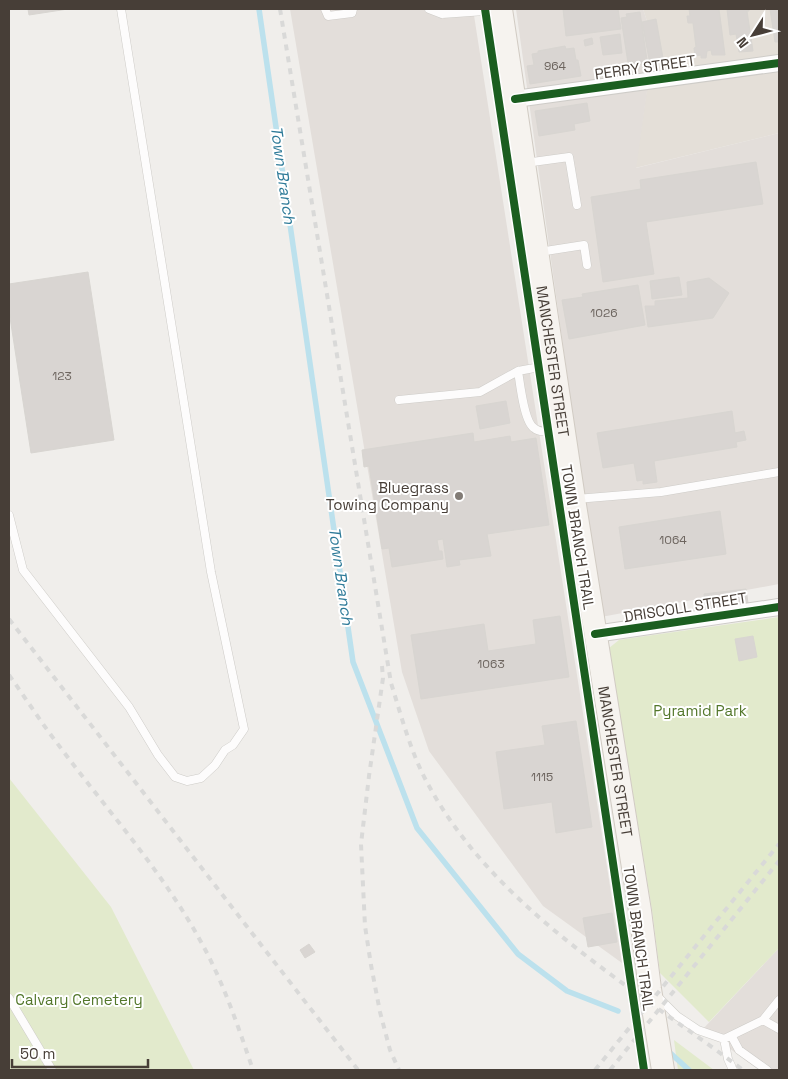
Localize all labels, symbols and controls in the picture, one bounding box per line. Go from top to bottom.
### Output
north arrow [728,10,778,60]
text: N [732,34,753,52]
street label: PERRY STREET [593,50,697,83]
house number: 964 [544,58,567,74]
water label: Town Branch [266,125,300,227]
street label: MANCHESTER STREET [533,284,574,438]
house number: 1026 [590,305,618,321]
house number: 123 [52,368,72,384]
street label: TOWN BRANCH TRAIL [557,463,599,611]
place label: Bluegrass Towing Company [326,478,449,514]
marker: Bluegrass Towing Company [453,490,465,502]
water label: Town Branch [324,526,358,628]
house number: 1064 [659,532,687,548]
street label: DRISCOLL STREET [622,588,748,626]
house number: 1063 [477,656,505,672]
street label: MANCHESTER STREET [595,684,637,838]
park label: Pyramid Park [653,701,747,720]
house number: 1115 [531,769,553,785]
street label: TOWN BRANCH TRAIL [619,864,659,1012]
park label: Calvary Cemetery [15,990,143,1009]
scale bar [12,1036,149,1068]
text: 50 m [20,1044,55,1063]

